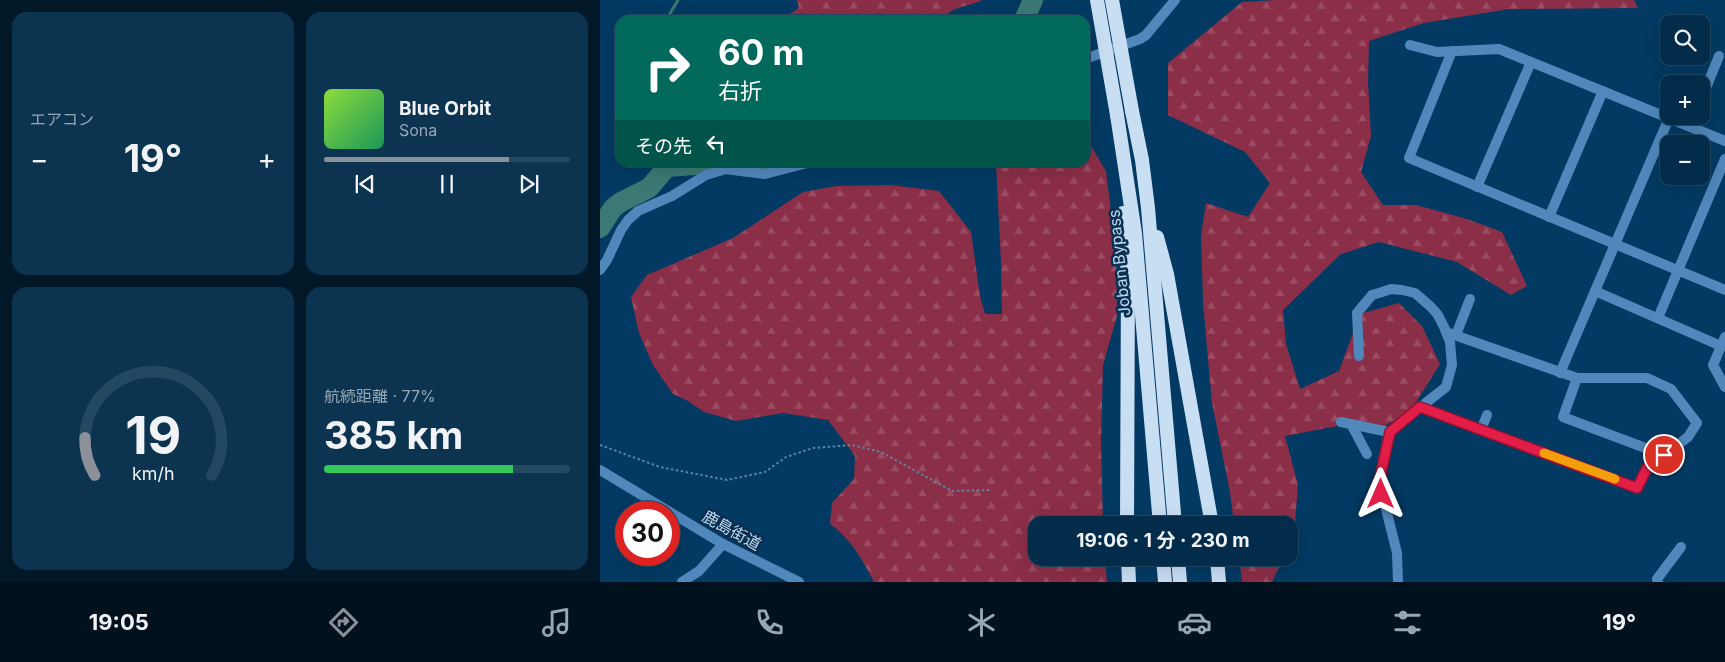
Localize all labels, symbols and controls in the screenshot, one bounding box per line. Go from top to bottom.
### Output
map controls [1660,15,1710,185]
button: search [1660,15,1710,65]
text: 60 m [718,31,805,73]
icon: right [635,35,700,100]
button: + [1660,75,1710,125]
text: 右折 [718,78,762,104]
text: Blue Orbit [399,97,491,120]
text: エアコン [30,109,94,129]
text: Sona [399,120,437,140]
icon: left [702,130,730,158]
text: 19° [124,135,182,181]
text: その先 [635,135,692,158]
button: − [1660,135,1710,185]
text: − [30,142,49,176]
text: + [257,142,276,176]
icon: previous [351,170,379,198]
icon: pause [433,170,461,198]
icon: next [515,170,543,198]
street label: Joban Bypass [1103,209,1135,317]
text: 航続距離 · 77% [324,386,436,406]
text: 19 [125,404,181,467]
text: 385 km [324,412,463,458]
pin [1643,434,1685,476]
icon: arrive [1650,441,1678,469]
text: km/h [132,463,174,484]
position arrow [1354,467,1406,519]
speed limit sign: 30 [615,501,680,566]
street label: 鹿島街道 [699,506,765,554]
text: 19:06 · 1 分 · 230 m [1076,529,1250,552]
icon: directions [326,605,361,640]
icon: music [539,605,574,640]
icon: phone [752,605,787,640]
icon: climate [964,605,999,640]
icon: car [1177,605,1212,640]
icon: filters [1390,605,1425,640]
text: 19:05 [89,609,149,635]
text: 19° [1602,609,1636,635]

